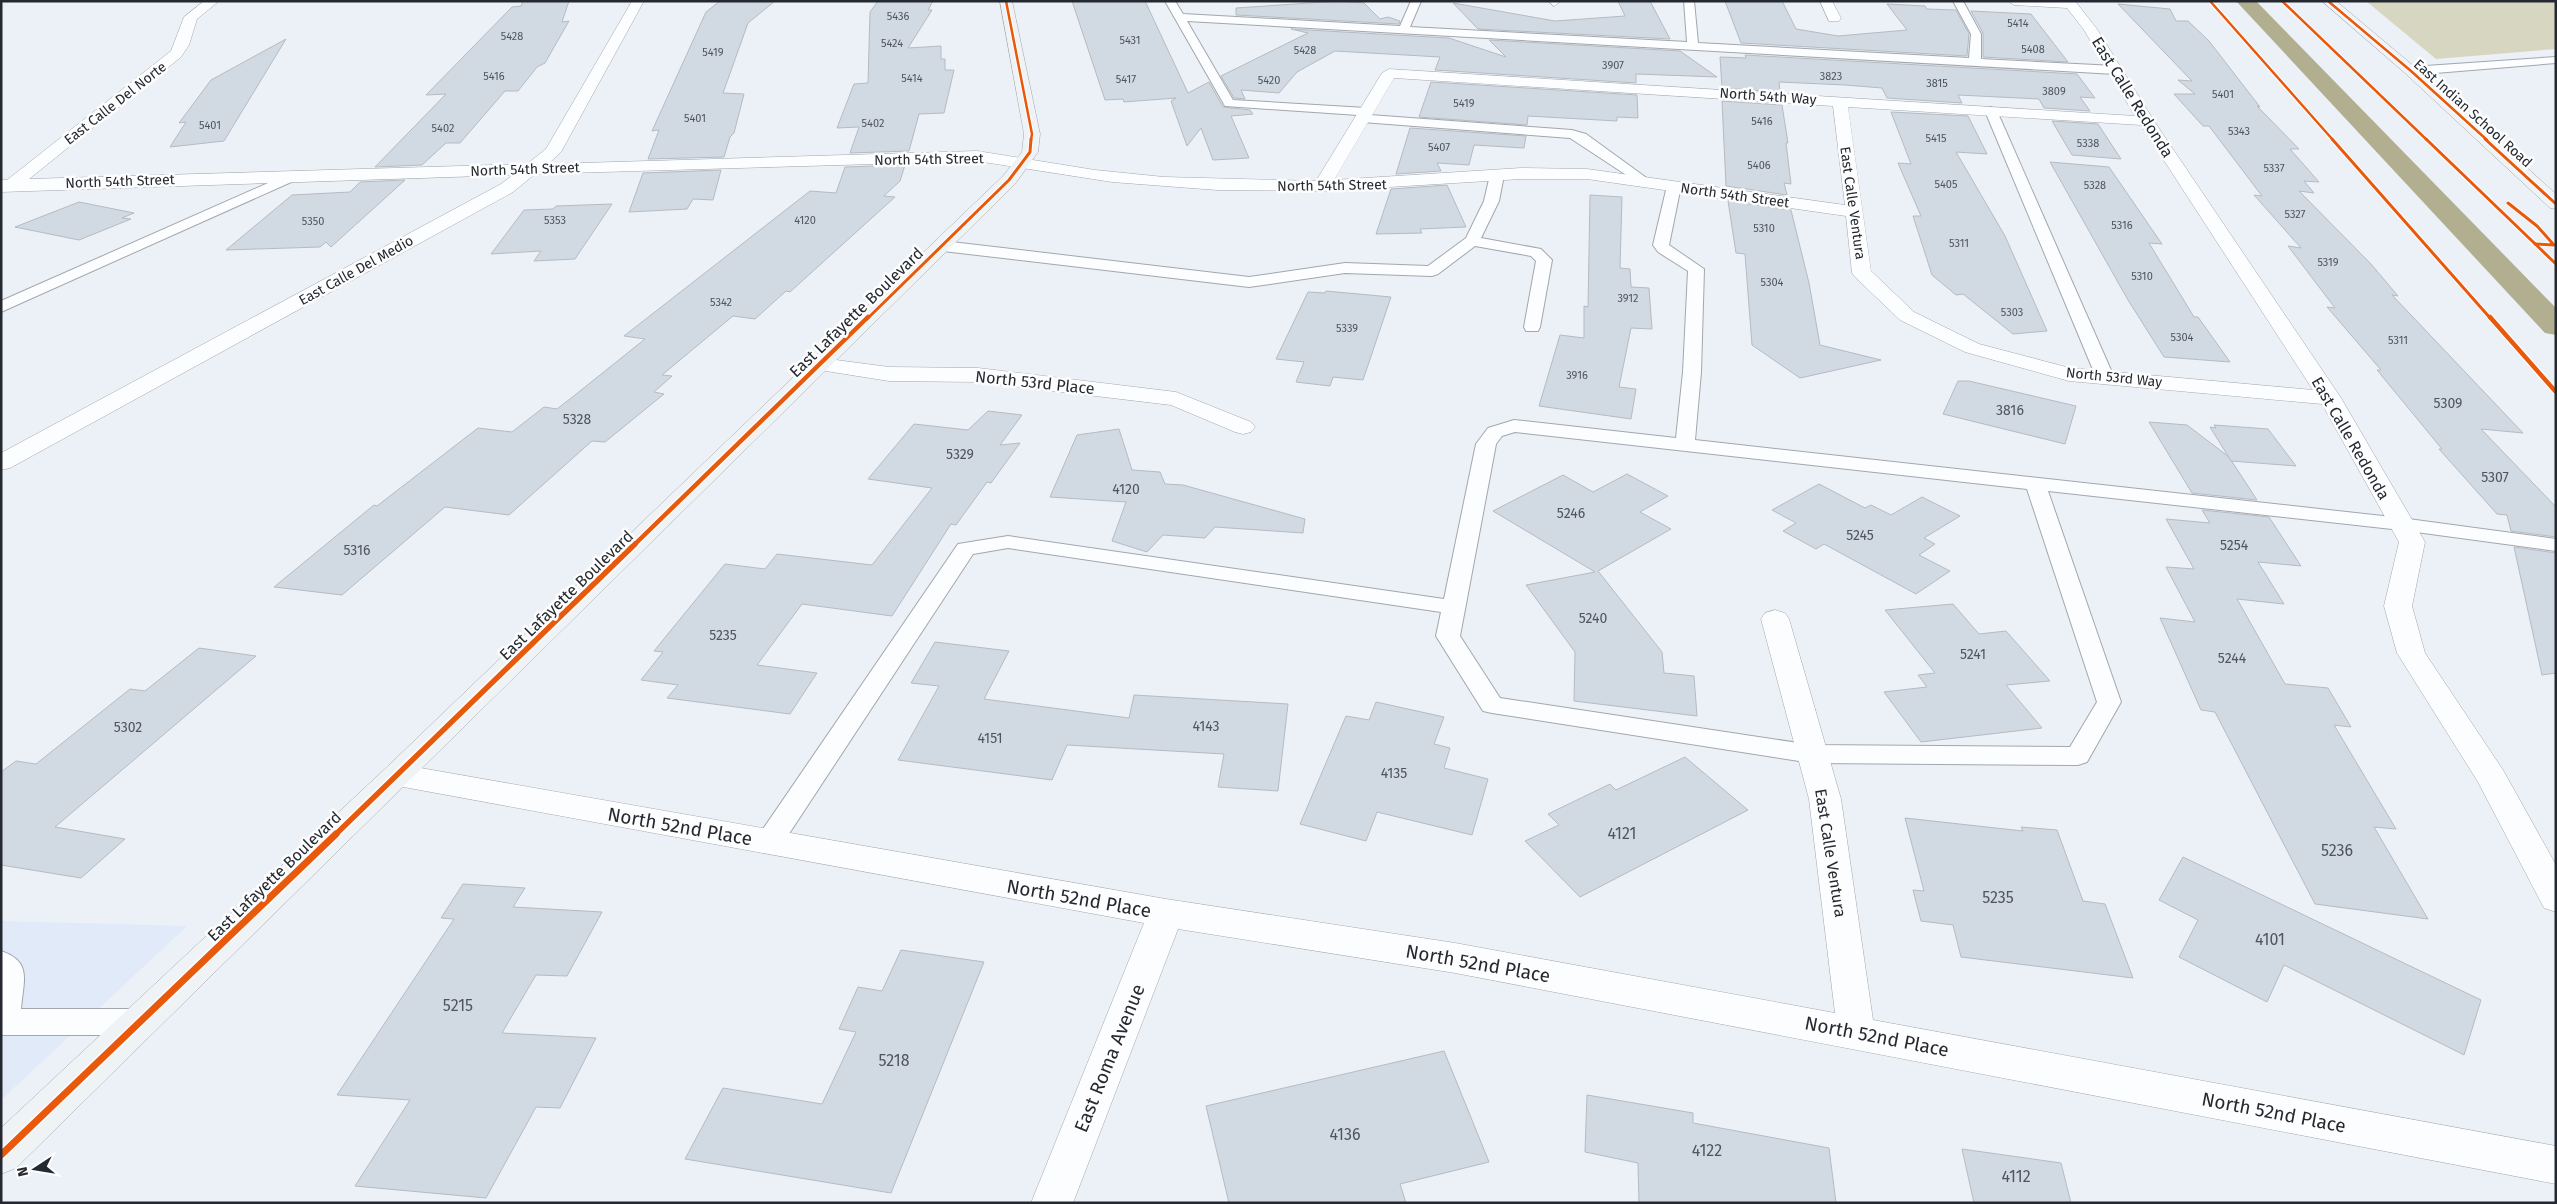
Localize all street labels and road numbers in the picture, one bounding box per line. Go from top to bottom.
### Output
street label: East Calle Redonda [2088,33,2177,161]
street label: East Indian School Road [2410,56,2535,171]
street label: East Calle Del Norte [61,58,170,149]
street label: North 54th Way [1719,85,1817,108]
street label: East Calle Ventura [1836,146,1869,261]
street label: North 54th Street [874,150,985,169]
street label: North 54th Street [470,159,581,180]
street label: North 54th Street [65,171,176,192]
street label: North 54th Street [1277,176,1388,195]
street label: North 54th Street [1680,179,1791,212]
street label: East Calle Del Medio [296,232,416,309]
street label: East Lafayette Boulevard [786,244,927,381]
street label: North 53rd Way [2065,364,2163,391]
street label: North 53rd Place [974,367,1095,398]
street label: East Calle Redonda [2308,373,2393,503]
street label: East Lafayette Boulevard [496,527,637,664]
street label: East Calle Ventura [1811,787,1850,919]
street label: North 52nd Place [606,802,754,851]
street label: East Lafayette Boulevard [204,808,345,945]
street label: North 52nd Place [1005,874,1153,923]
street label: North 52nd Place [1404,939,1552,988]
street label: East Roma Avenue [1069,981,1150,1136]
street label: North 52nd Place [1803,1011,1951,1062]
street label: North 52nd Place [2200,1087,2348,1138]

